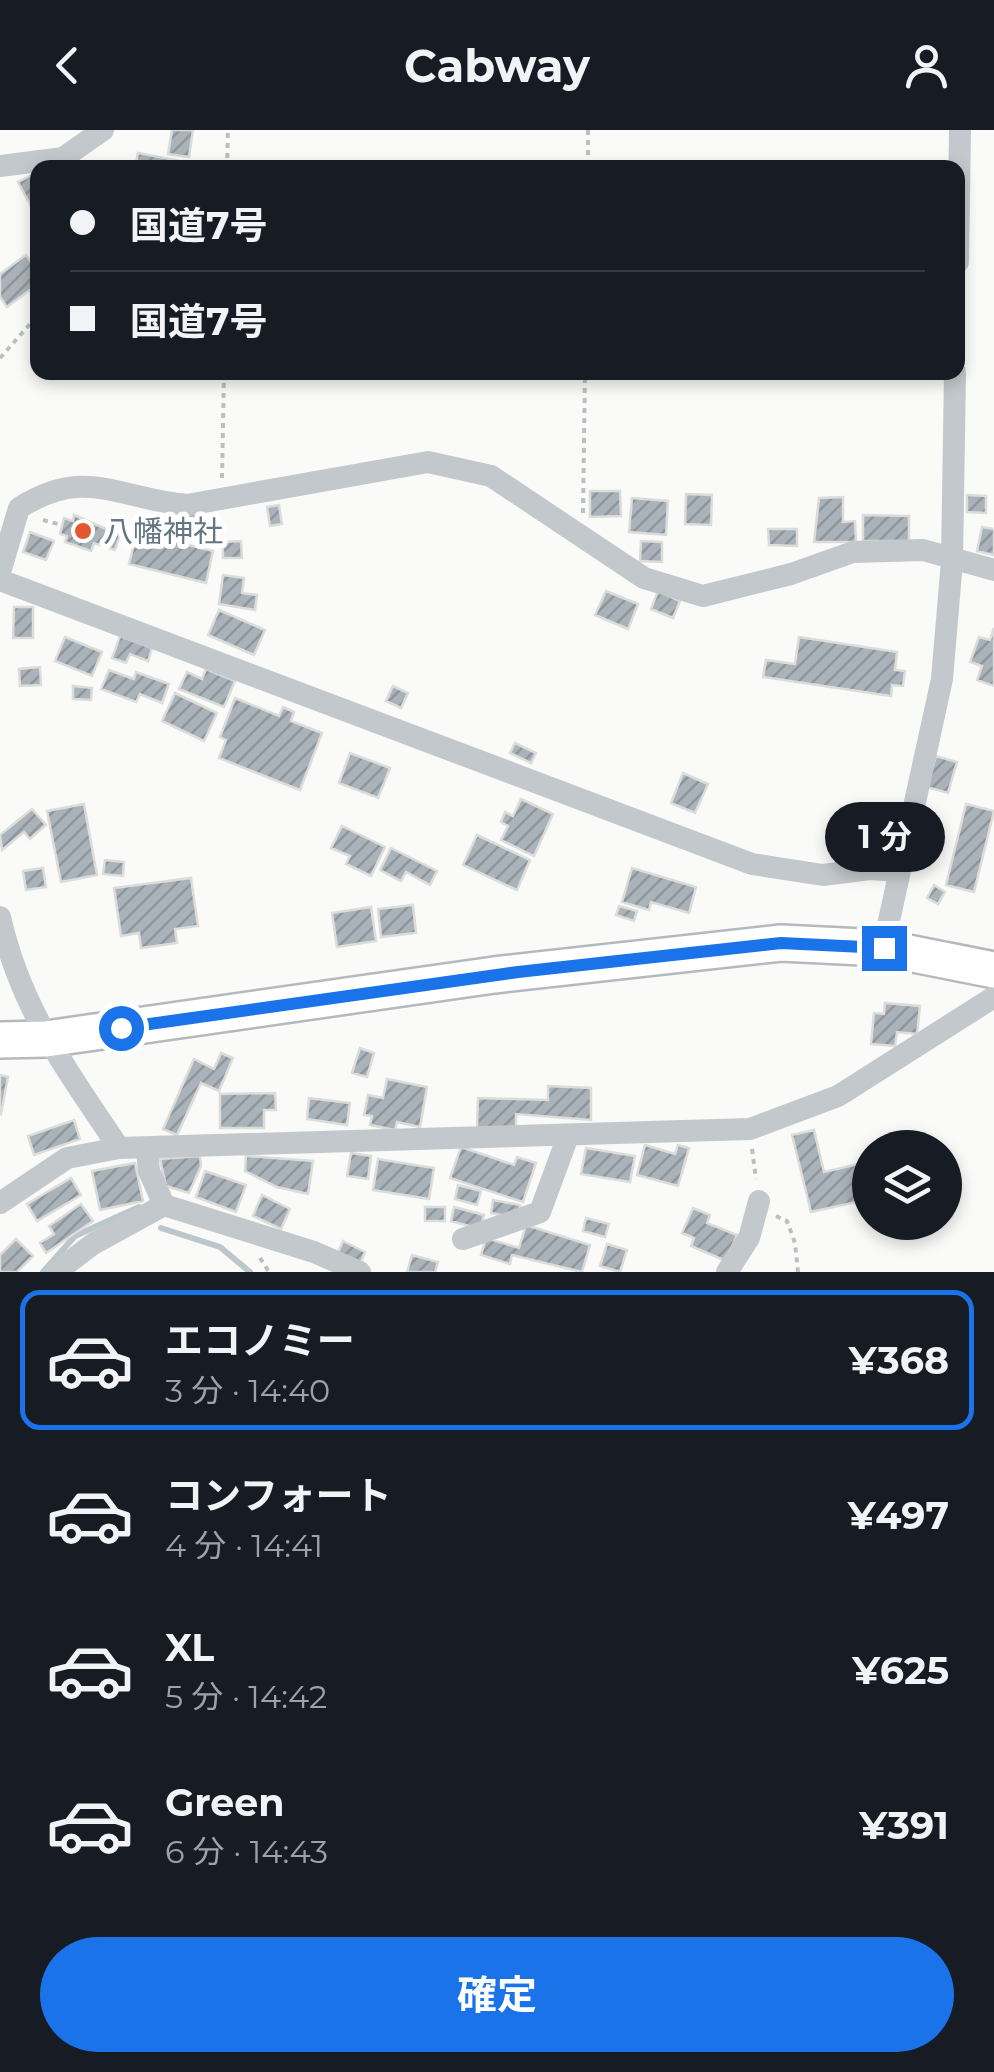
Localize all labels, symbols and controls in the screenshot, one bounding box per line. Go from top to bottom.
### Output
icon: back [40,38,95,93]
text: Cabway [404,38,590,93]
icon: person [899,38,954,93]
text: 国道7号 [130,202,268,249]
text: 国道7号 [130,298,268,345]
place label: 八幡神社 [103,513,223,550]
marker: 八幡神社 [72,520,94,542]
callout: 1 分 [824,803,944,873]
text: 1 分 [858,817,912,856]
route end [862,926,907,971]
route start [99,1006,144,1051]
map controls [852,1130,962,1240]
button: layers [852,1130,962,1240]
icon: car [45,1315,135,1405]
text: エコノミー [165,1317,355,1364]
text: ¥368 [849,1337,949,1384]
text: 3 分 · 14:40 [165,1371,330,1410]
icon: car [45,1470,135,1560]
text: コンフォート [165,1472,392,1519]
text: ¥497 [848,1492,949,1539]
text: 4 分 · 14:41 [165,1526,323,1565]
text: XL [165,1624,214,1671]
icon: car [45,1625,135,1715]
text: ¥625 [852,1647,949,1694]
text: 5 分 · 14:42 [165,1677,327,1716]
text: Green [165,1779,285,1826]
icon: car [45,1780,135,1870]
text: ¥391 [859,1802,949,1849]
text: 6 分 · 14:43 [165,1832,328,1871]
button: 確定 [40,1937,954,2052]

